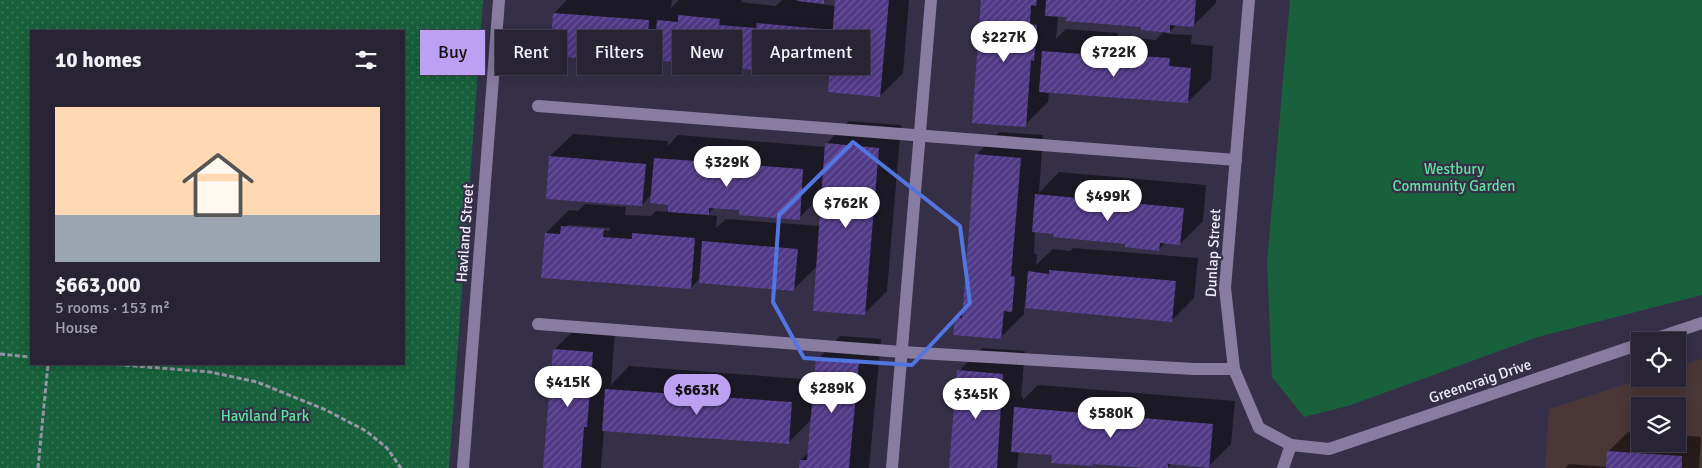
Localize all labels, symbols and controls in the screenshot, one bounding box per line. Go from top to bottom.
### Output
pin: $227K [969,20,1039,63]
text: $227K [982,27,1026,47]
chip: Buy [420,30,485,75]
chip: Rent [495,30,567,75]
chip: Filters [577,30,662,75]
chip: New [672,30,742,75]
chip: Apartment [752,30,870,75]
pin: $722K [1079,36,1149,78]
text: $722K [1092,42,1136,62]
icon: filters [352,46,380,74]
text: 10 homes [55,47,141,73]
icon: home [173,140,263,230]
pin: $329K [692,146,762,188]
text: $329K [705,152,749,172]
park label: Westbury Community Garden [1393,160,1515,195]
pin: $499K [1073,180,1143,222]
street label: Haviland Street [453,183,477,283]
pin: $762K [811,186,881,229]
text: $499K [1086,186,1130,206]
text: $762K [824,193,868,213]
street label: Dunlap Street [1202,208,1224,298]
text: $663,000 [55,272,141,298]
text: 5 rooms · 153 m² [55,298,170,318]
text: House [55,318,98,338]
map controls [1631,332,1686,452]
button: locate [1631,332,1686,387]
street label: Greencraig Drive [1426,355,1534,407]
pin: $415K [533,366,603,408]
text: $415K [546,372,590,392]
pin: $289K [797,372,867,414]
pin: $663K [662,374,732,416]
text: $289K [810,378,854,398]
pin: $345K [941,378,1011,420]
text: $663K [675,380,719,400]
text: $345K [954,384,998,404]
pin: $580K [1076,396,1146,439]
button: layers [1631,397,1686,452]
text: $580K [1089,403,1133,423]
park label: Haviland Park [221,407,310,425]

